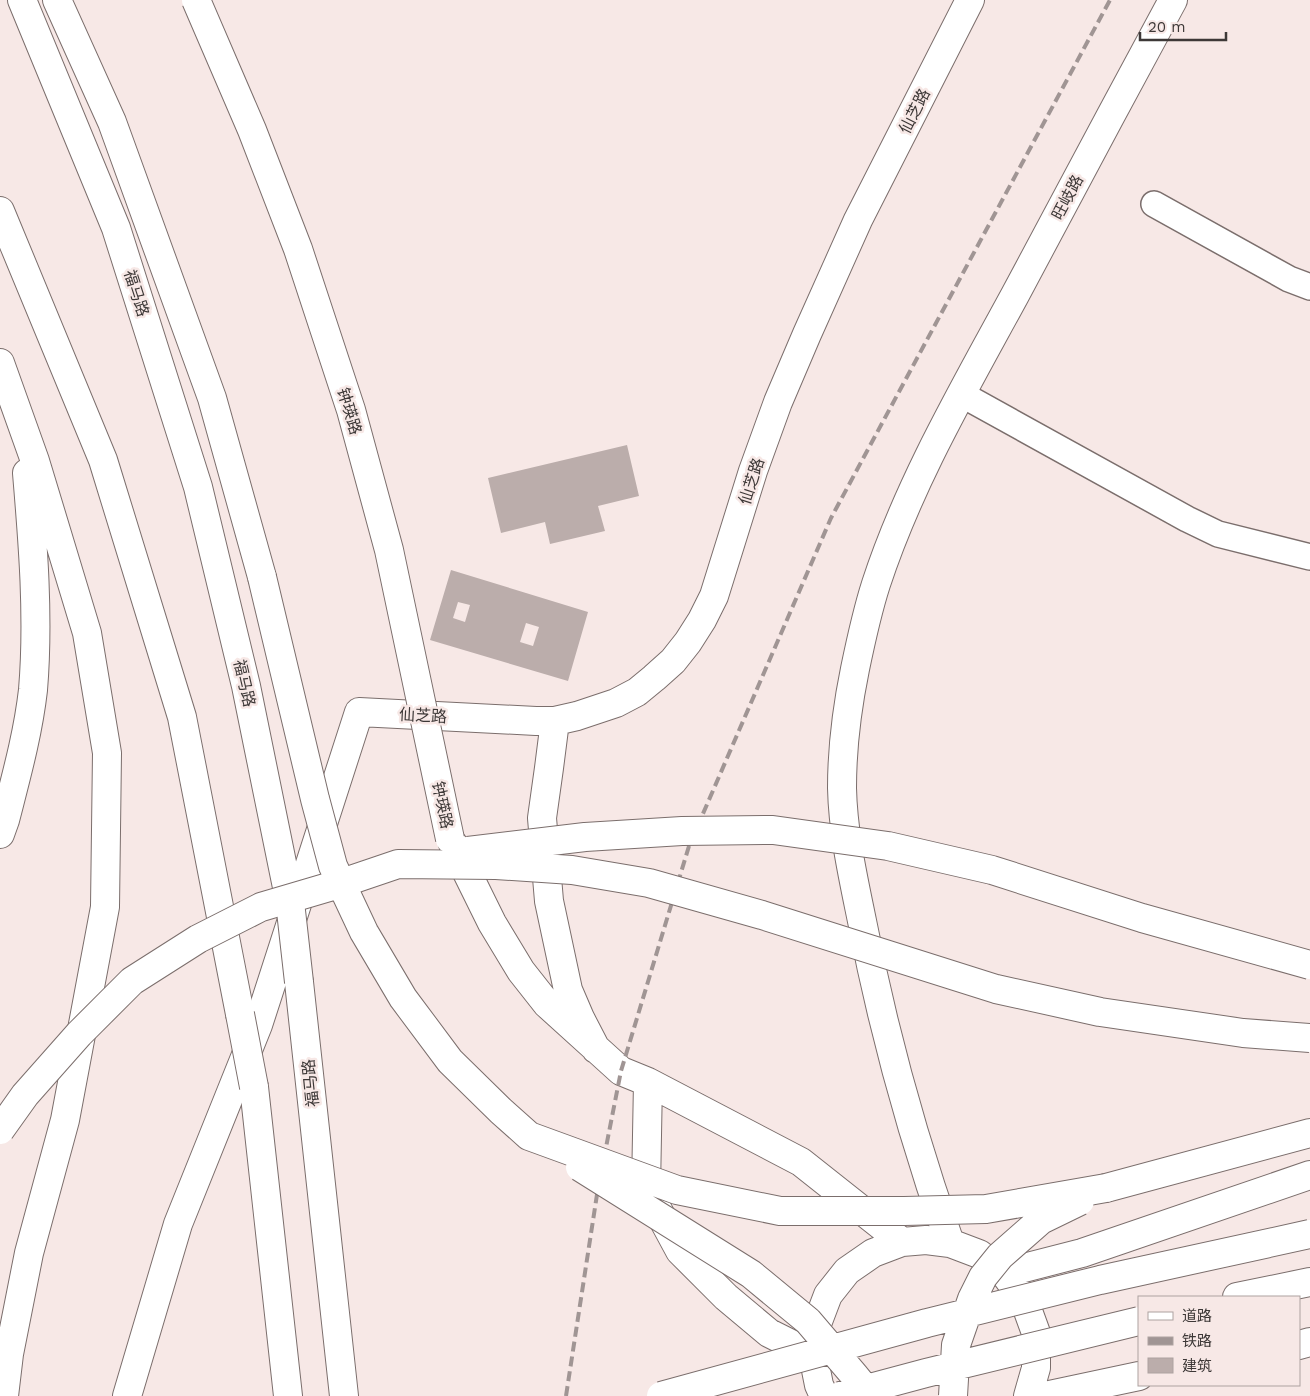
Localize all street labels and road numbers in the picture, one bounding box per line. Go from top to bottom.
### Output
street label: 仙芝路 [895,86,934,137]
street label: 旺岐路 [1048,172,1087,223]
street label: 福马路 [120,267,153,319]
street label: 钟瑛路 [333,385,366,437]
street label: 仙芝路 [735,455,768,507]
street label: 福马路 [230,658,259,709]
street label: 仙芝路 [399,705,447,726]
street label: 钟瑛路 [428,780,457,831]
street label: 福马路 [299,1058,322,1108]

